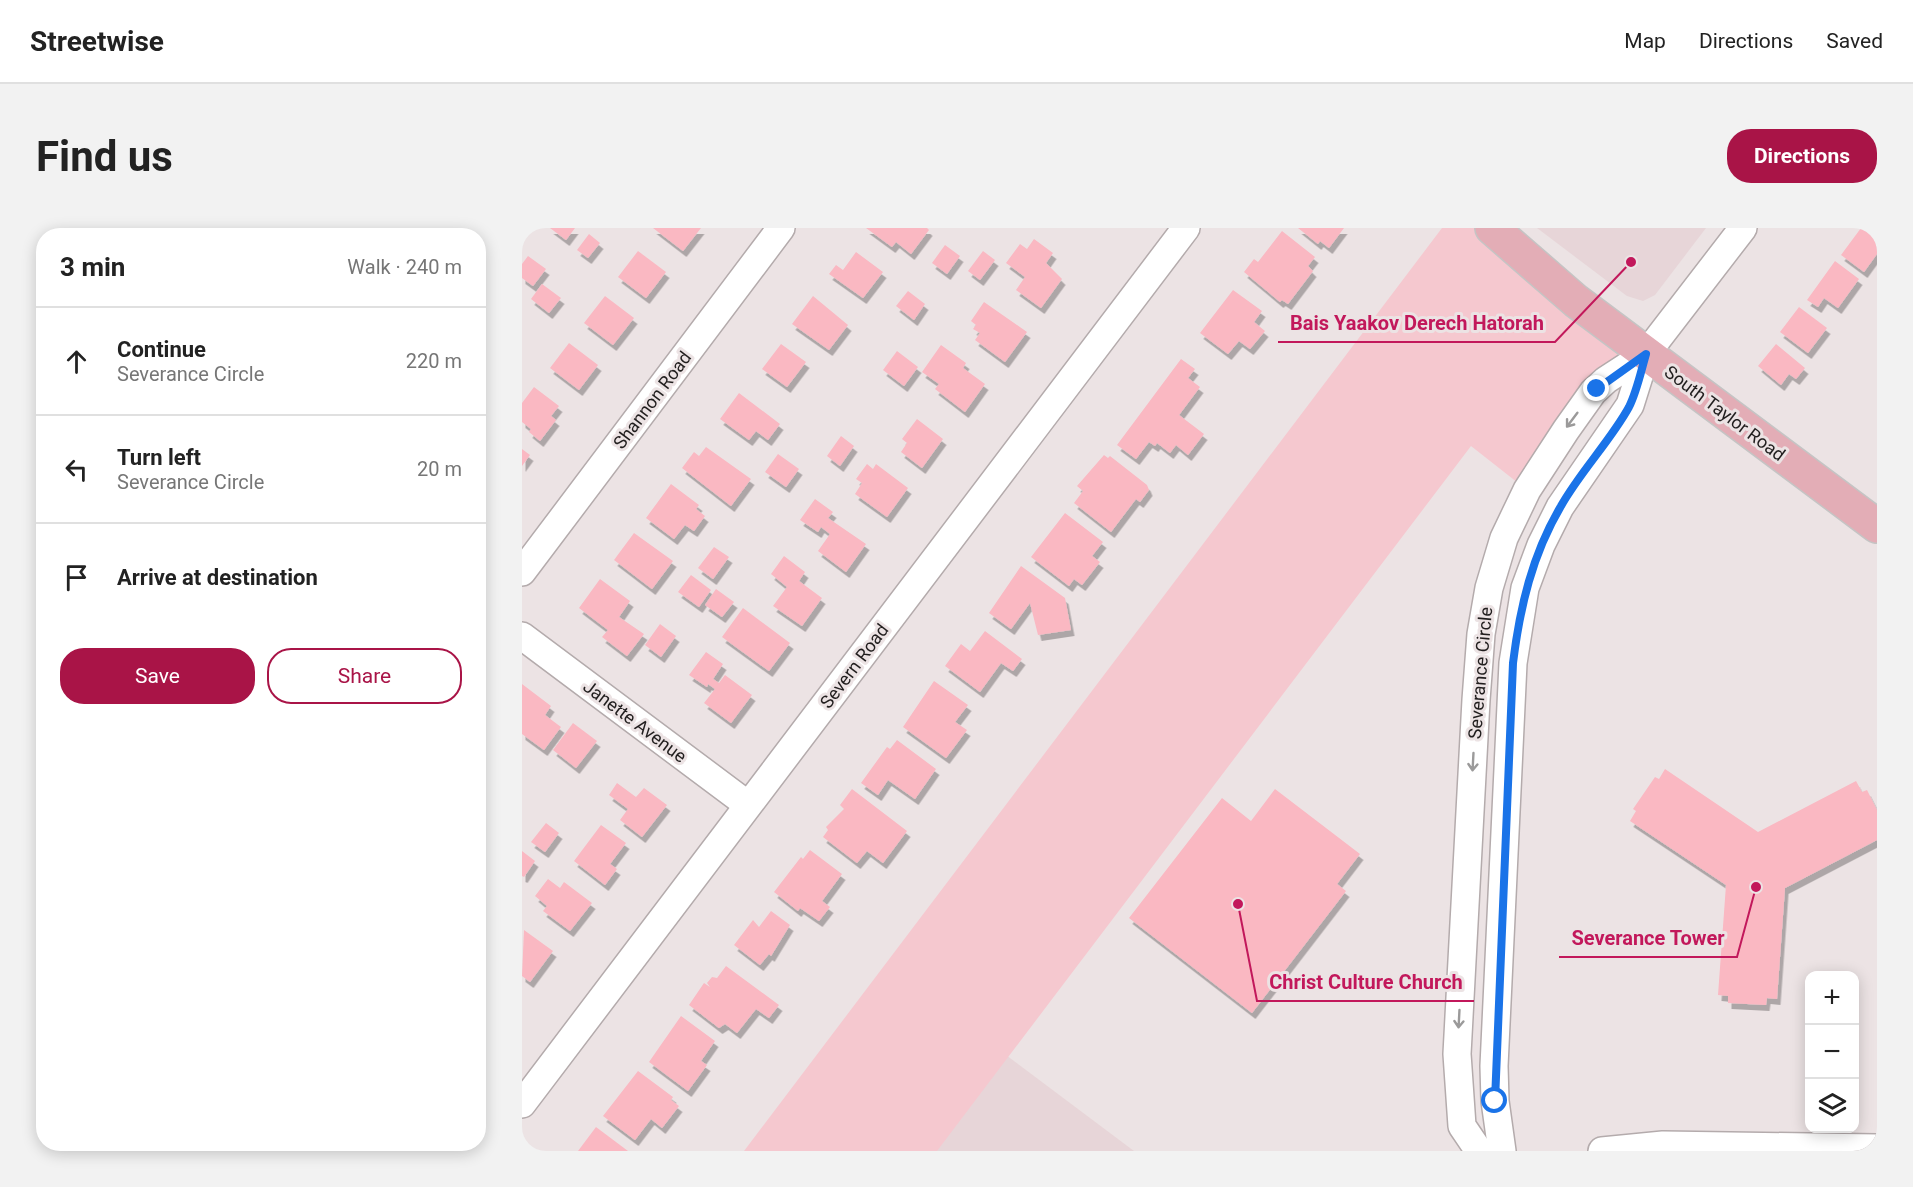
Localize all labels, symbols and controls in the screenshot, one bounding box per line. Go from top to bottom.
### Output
text: Streetwise [30,25,164,58]
text: Map [1624,29,1666,53]
text: Directions [1699,29,1793,53]
text: Saved [1826,29,1883,53]
button: Directions [1727,129,1877,183]
text: Find us [36,132,173,181]
text: 3 min [60,252,125,282]
text: Walk · 240 m [347,255,462,279]
callout: Bais Yaakov Derech Hatorah [1278,304,1555,342]
text: Bais Yaakov Derech Hatorah [1290,311,1544,335]
text: Continue [117,337,206,362]
icon: ahead [60,345,93,378]
street label: Shannon Road [609,347,695,453]
text: 220 m [406,349,462,373]
street label: South Taylor Road [1661,361,1789,465]
text: Severance Circle [117,362,264,386]
route end [1583,375,1609,401]
one-way arrow [1566,412,1579,428]
text: Turn left [117,445,201,470]
icon: left [60,453,93,486]
text: 20 m [417,457,462,481]
text: Severance Circle [117,470,264,494]
icon: arrive [60,561,93,594]
text: Arrive at destination [117,565,318,590]
street label: Severance Circle [1464,606,1496,740]
street label: Severn Road [816,620,892,712]
button: Save [60,648,255,704]
button: Share [267,648,462,704]
street label: Janette Avenue [579,675,691,767]
one-way arrow [1467,751,1478,771]
callout: Severance Tower [1559,919,1737,957]
text: Severance Tower [1571,926,1725,950]
callout: Christ Culture Church [1257,963,1474,1001]
text: Christ Culture Church [1269,970,1463,994]
map controls [1805,971,1859,1133]
button: + [1805,971,1859,1025]
one-way arrow [1454,1009,1465,1029]
button: − [1805,1025,1859,1079]
button: layers [1805,1079,1859,1133]
route start [1481,1087,1507,1113]

